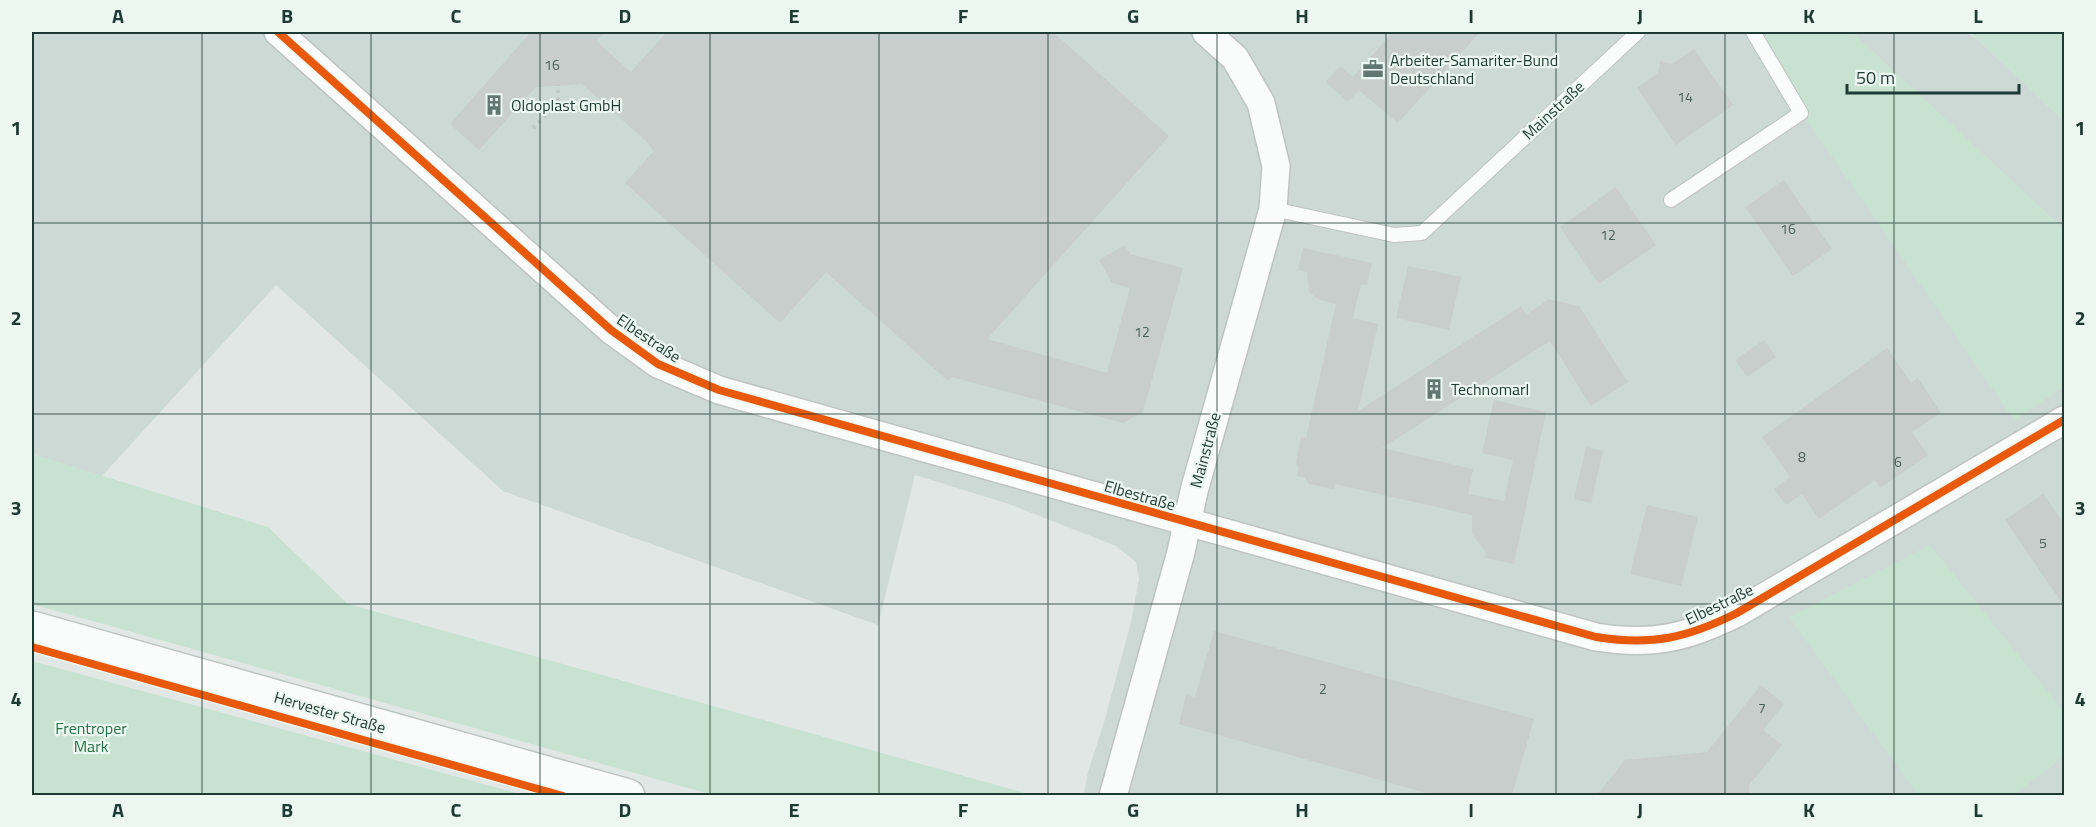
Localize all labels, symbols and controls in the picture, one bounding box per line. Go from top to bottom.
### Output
text: A [112,0,124,31]
text: B [281,0,293,31]
text: C [451,0,462,31]
text: D [619,0,631,31]
text: E [788,0,800,31]
text: F [958,0,969,31]
text: G [1127,0,1139,31]
text: H [1295,0,1309,31]
text: I [1468,0,1474,31]
text: J [1637,0,1643,31]
text: K [1803,0,1815,31]
text: L [1973,0,1983,31]
place label: Arbeiter-Samariter-Bund Deutschland [1390,48,1558,90]
house number: 16 [544,54,560,75]
office icon: Arbeiter-Samariter-Bund Deutschland [1361,57,1385,81]
scale bar [1847,57,2020,95]
text: 50 m [1856,64,1895,91]
street label: Mainstraße [1516,75,1590,145]
house number: 14 [1677,86,1693,107]
building icon: Oldoplast GmbH [482,93,506,117]
place label: Oldoplast GmbH [511,93,621,117]
text: 1 [10,112,22,143]
text: 1 [2074,112,2086,143]
house number: 16 [1780,218,1796,239]
house number: 12 [1600,224,1616,245]
text: 2 [10,302,22,333]
text: 2 [2074,302,2086,333]
street label: Elbestraße [612,308,686,368]
house number: 12 [1134,321,1150,342]
building icon: Technomarl [1422,377,1446,401]
place label: Technomarl [1451,377,1529,401]
street label: Mainstraße [1183,409,1227,491]
house number: 8 [1798,446,1806,467]
house number: 6 [1894,451,1902,472]
street label: Elbestraße [1102,473,1178,517]
text: 3 [10,492,22,523]
text: 3 [2074,492,2086,523]
house number: 5 [2039,532,2047,553]
street label: Elbestraße [1681,577,1757,631]
house number: 2 [1319,678,1327,699]
text: 4 [10,683,22,714]
text: 4 [2074,683,2086,714]
street label: Hervester Straße [271,685,389,739]
house number: 7 [1758,697,1766,718]
park label: Frentroper Mark [55,716,127,758]
text: A [112,794,124,825]
text: B [281,794,293,825]
text: C [451,794,462,825]
text: D [619,794,631,825]
text: E [788,794,800,825]
text: F [958,794,969,825]
text: G [1127,794,1139,825]
text: H [1295,794,1309,825]
text: I [1468,794,1474,825]
text: J [1637,794,1643,825]
text: K [1803,794,1815,825]
text: L [1973,794,1983,825]

